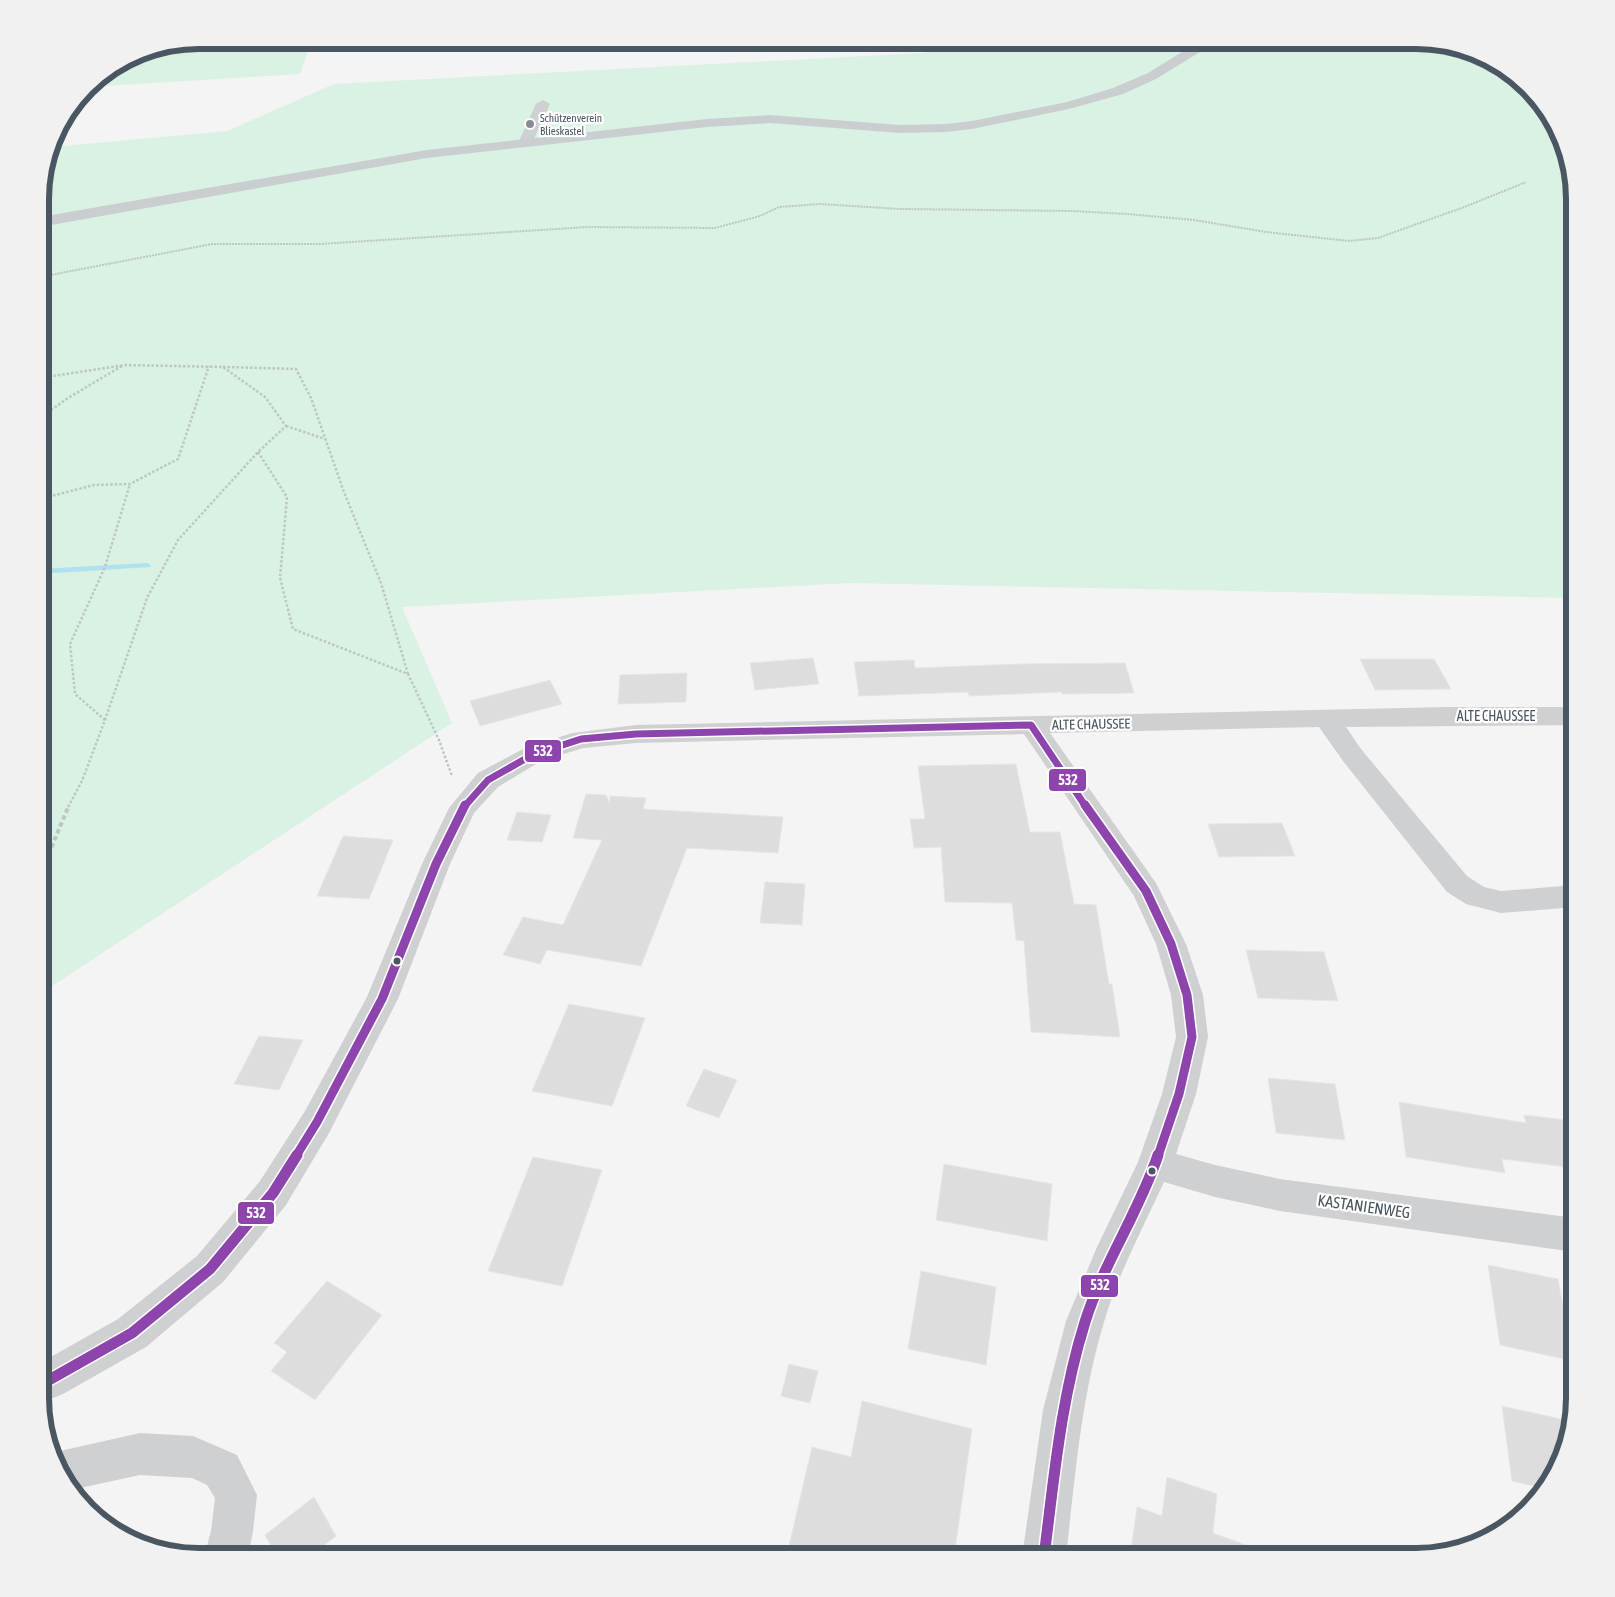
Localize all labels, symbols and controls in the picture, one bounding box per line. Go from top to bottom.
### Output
place label: Schützenverein Blieskastel [540,112,602,137]
marker: Schützenverein Blieskastel [524,118,536,130]
street label: ALTE CHAUSSEE [1457,708,1535,724]
street label: ALTE CHAUSSEE [1052,715,1130,733]
line badge: 532 [524,739,562,763]
text: 532 [533,743,553,759]
line badge: 532 [1048,768,1087,792]
text: 532 [1058,772,1078,788]
unlabelled marker [392,956,402,966]
unlabelled marker [1147,1166,1157,1176]
street label: KASTANIENWEG [1317,1191,1411,1221]
line badge: 532 [237,1201,275,1225]
text: 532 [246,1205,266,1221]
line badge: 532 [1080,1274,1119,1298]
text: 532 [1090,1277,1110,1293]

